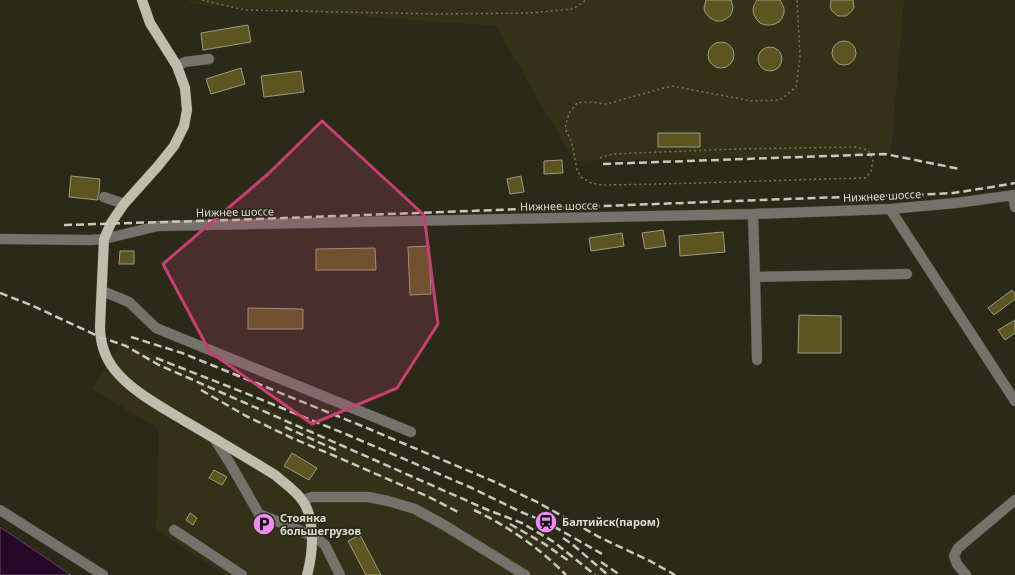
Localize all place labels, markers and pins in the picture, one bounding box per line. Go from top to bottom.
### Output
station icon: Балтийск(паром) [533,509,559,535]
place label: Стоянка большегрузов [280,510,362,538]
parking icon: Стоянка большегрузов [251,511,277,537]
place label: Балтийск(паром) [562,514,660,529]

